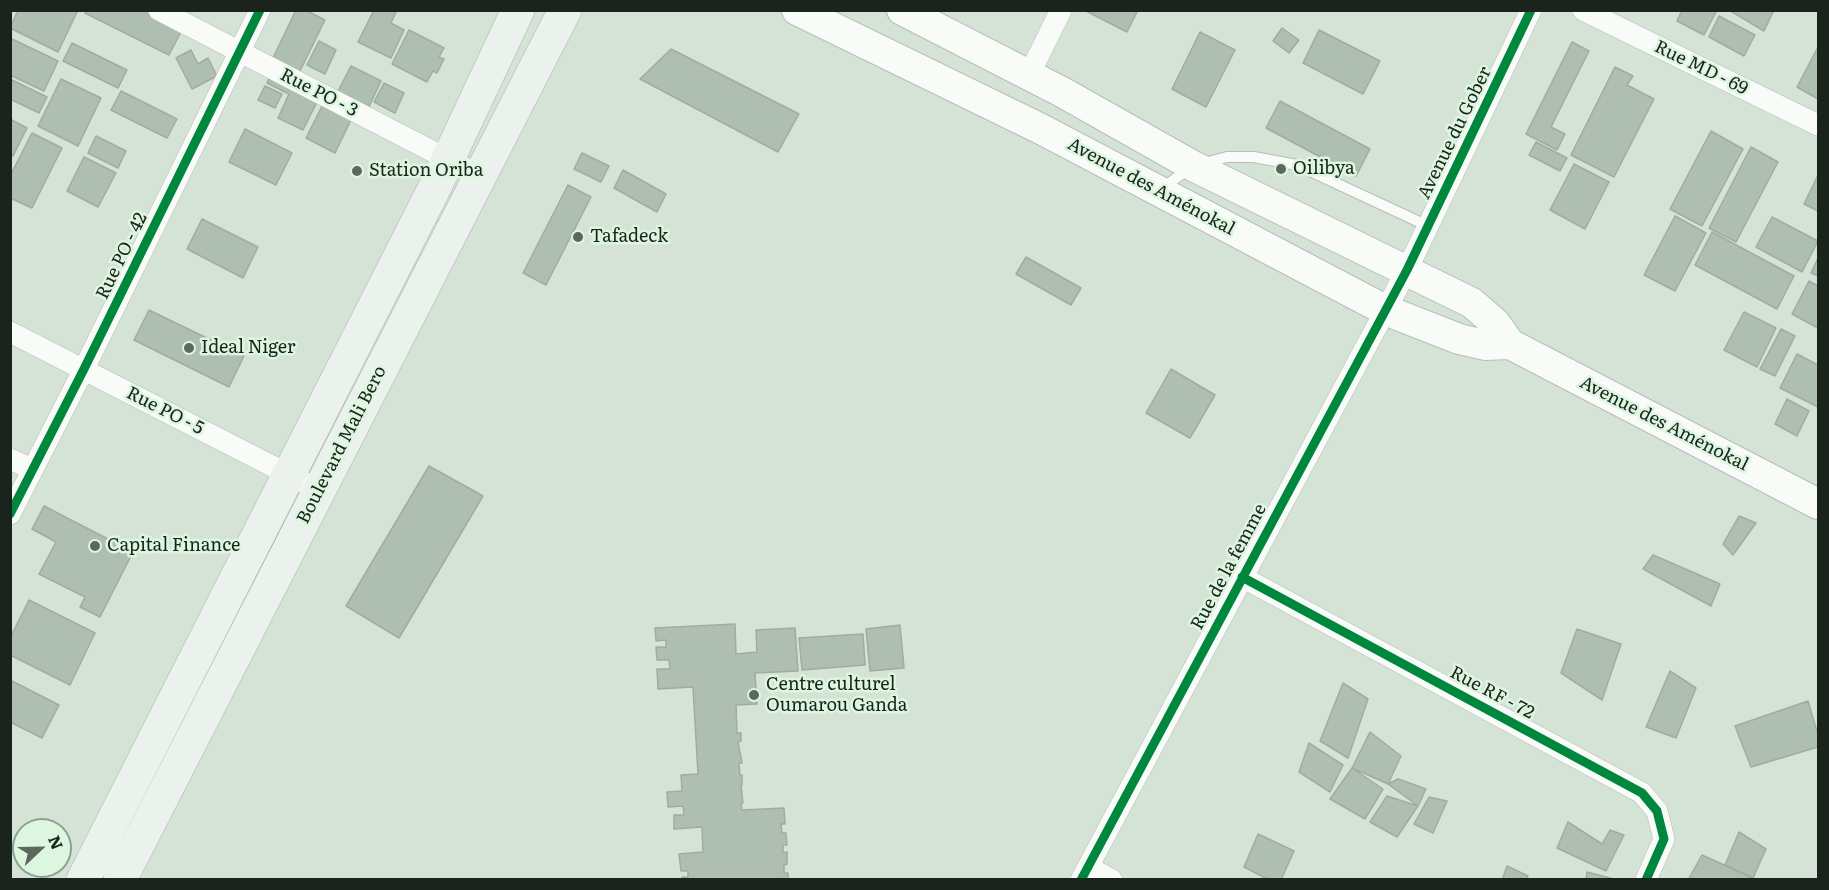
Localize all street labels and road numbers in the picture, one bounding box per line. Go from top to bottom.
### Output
street label: Rue MD - 69 [1651,36,1751,100]
street label: Avenue du Gober [1414,63,1496,203]
street label: Rue PO - 3 [276,64,362,122]
street label: Avenue des Aménokal [1064,134,1238,240]
street label: Rue PO - 42 [92,209,152,303]
street label: Boulevard Mali Bero [293,362,391,528]
street label: Avenue des Aménokal [1576,372,1752,476]
street label: Rue PO - 5 [123,382,207,440]
street label: Rue de la femme [1187,500,1271,634]
street label: Rue RF - 72 [1446,662,1538,724]

